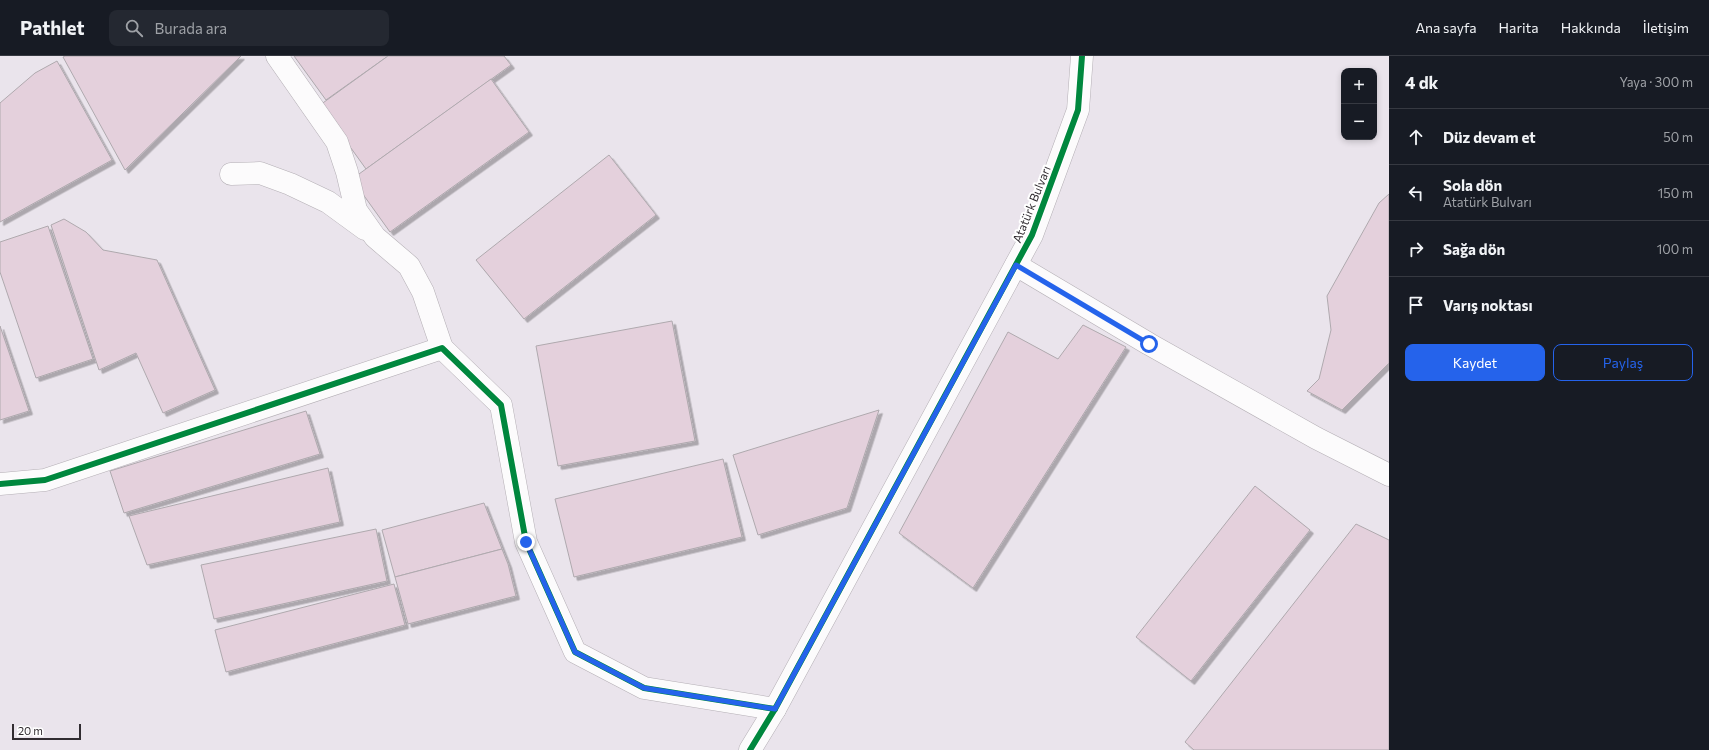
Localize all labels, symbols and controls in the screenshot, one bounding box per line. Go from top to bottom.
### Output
search box [109,10,389,46]
text: Pathlet [20,16,85,39]
icon: search [123,17,145,39]
text: Burada ara [155,19,227,37]
text: Ana sayfa [1415,19,1477,36]
text: Harita [1499,19,1539,36]
text: Hakkında [1561,19,1621,36]
text: İletişim [1643,19,1689,36]
map controls [1341,68,1377,140]
button: + [1341,68,1377,104]
text: 4 dk [1405,72,1438,93]
text: Yaya · 300 m [1620,74,1693,90]
button: − [1341,104,1377,140]
icon: ahead [1405,126,1427,148]
text: Düz devam et [1443,128,1536,146]
text: 50 m [1663,129,1693,145]
street label: Atatürk Bulvarı [1009,163,1053,245]
text: Sola dön [1443,176,1502,194]
icon: left [1405,182,1427,204]
text: 150 m [1658,185,1693,201]
text: Atatürk Bulvarı [1443,194,1532,210]
icon: right [1405,238,1427,260]
text: Sağa dön [1443,240,1505,258]
text: 100 m [1657,241,1693,257]
icon: arrive [1405,294,1427,316]
text: Varış noktası [1443,296,1533,314]
route start [1140,335,1158,353]
button: Kaydet [1405,344,1545,381]
button: Paylaş [1553,344,1693,381]
route end [517,533,535,551]
scale bar [12,722,81,741]
text: 20 m [18,724,43,737]

